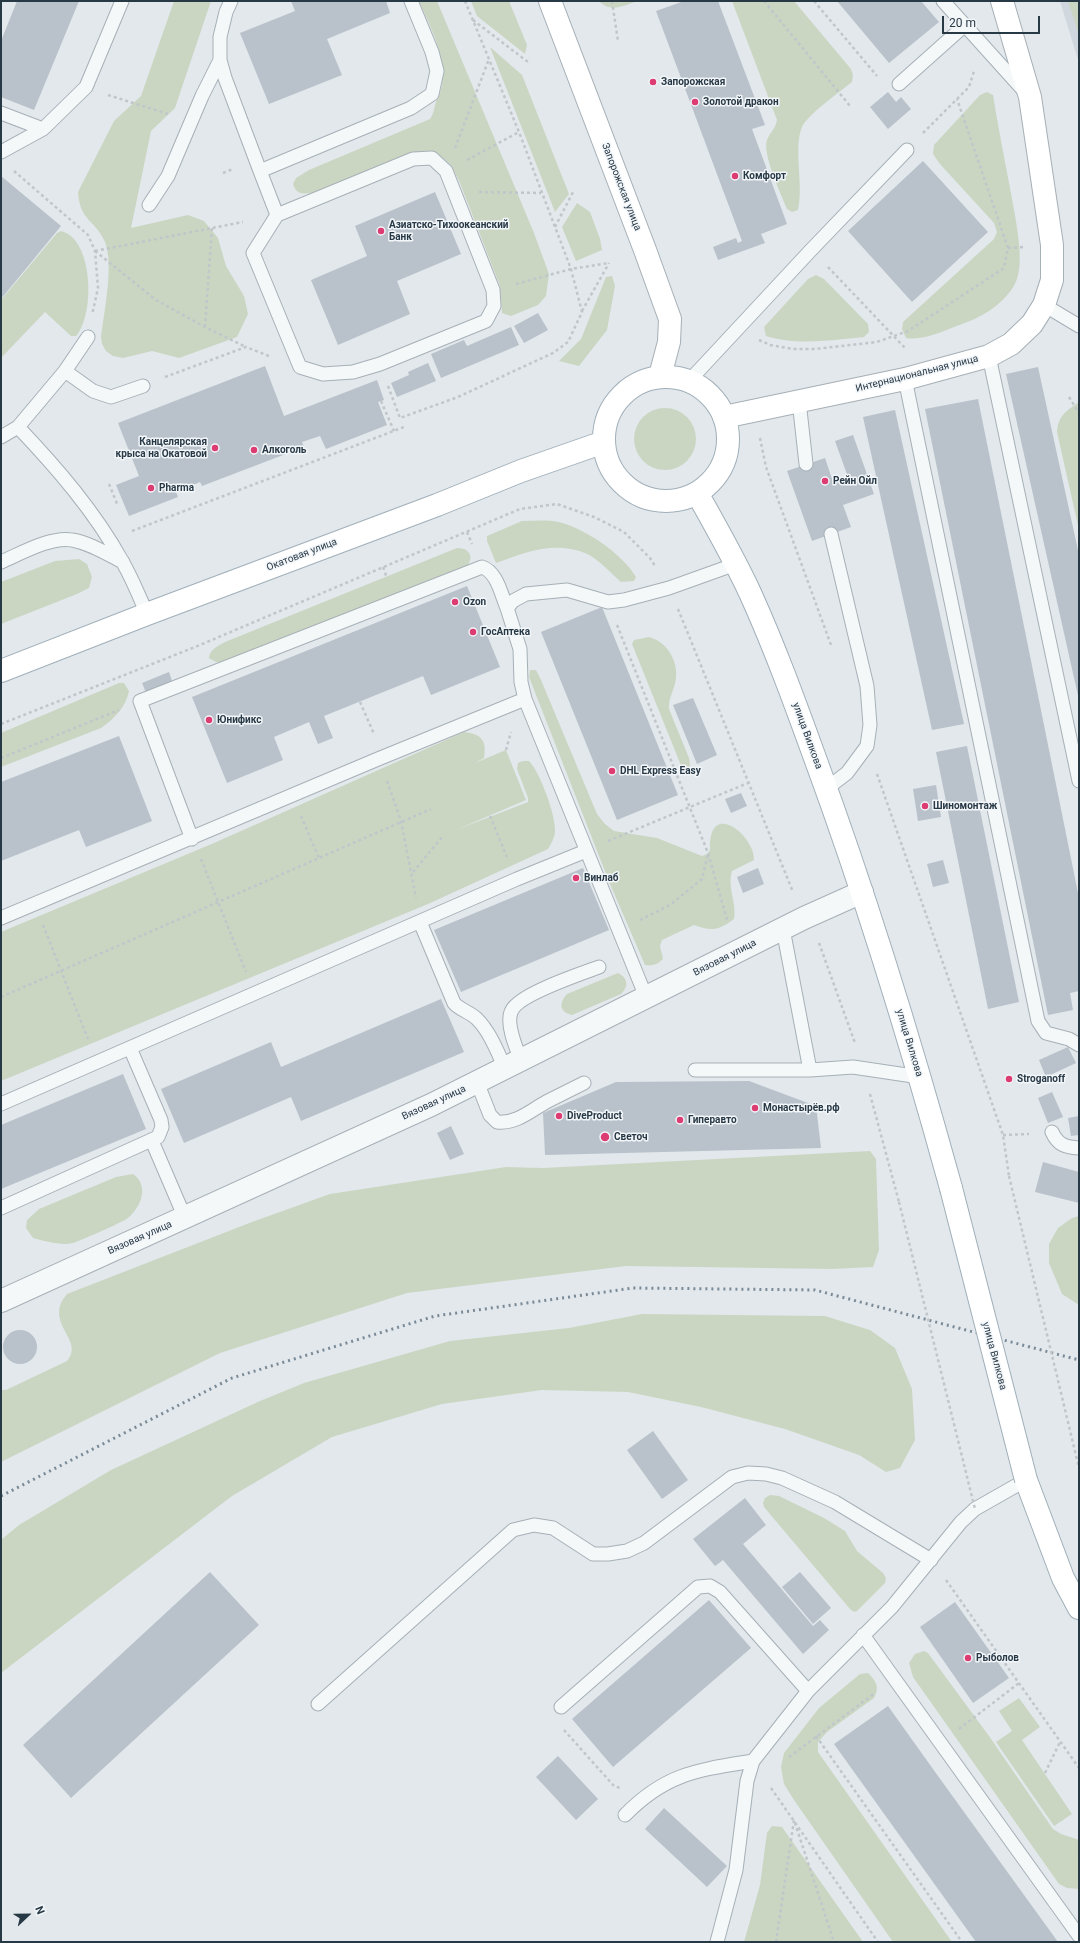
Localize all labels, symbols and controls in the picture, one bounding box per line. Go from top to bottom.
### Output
scale bar [944,8,1042,34]
text: 20 m [949,16,976,30]
place label: Запорожская [661,76,725,88]
marker: Запорожская [648,77,658,87]
place label: Золотой дракон [703,96,779,108]
marker: Золотой дракон [690,97,700,107]
street label: Запорожская улица [599,141,643,233]
place label: Комфорт [743,170,786,182]
marker: Комфорт [730,171,740,181]
place label: Азиатско-Тихоокеанский Банк [389,219,508,242]
marker: Азиатско-Тихоокеанский Банк [376,226,386,236]
street label: Интернациональная улица [854,353,980,395]
place label: Канцелярская крыса на Окатовой [116,436,207,460]
marker: Канцелярская крыса на Окатовой [210,443,220,453]
place label: Алкоголь [262,444,306,456]
marker: Алкоголь [249,445,259,455]
place label: Рейн Ойл [833,475,877,487]
marker: Рейн Ойл [820,476,830,486]
place label: Pharma [159,482,194,494]
marker: Pharma [146,483,156,493]
street label: Окатовая улица [265,536,339,574]
place label: Ozon [463,596,486,608]
marker: Ozon [450,597,460,607]
place label: ГосАптека [481,626,530,638]
marker: ГосАптека [468,627,478,637]
street label: улица Вилкова [789,701,825,771]
place label: Юнификс [217,714,262,726]
marker: Юнификс [204,715,214,725]
place label: DHL Express Easy [620,765,701,777]
marker: DHL Express Easy [607,766,617,776]
place label: Шиномонтаж [933,800,997,812]
marker: Шиномонтаж [920,801,930,811]
place label: Винлаб [584,872,618,884]
marker: Винлаб [571,873,581,883]
street label: Вязовая улица [692,937,758,979]
street label: улица Вилкова [893,1008,925,1078]
place label: Stroganoff [1017,1073,1065,1085]
marker: Stroganoff [1004,1074,1014,1084]
street label: Вязовая улица [400,1083,468,1123]
place label: Монастырёв.рф [763,1102,840,1114]
marker: Монастырёв.рф [750,1103,760,1113]
place label: DiveProduct [567,1110,622,1122]
marker: DiveProduct [554,1111,564,1121]
place label: Гиперавто [688,1114,737,1126]
marker: Гиперавто [675,1115,685,1125]
marker: Светоч [599,1131,611,1143]
place label: Светоч [614,1131,648,1143]
street label: Вязовая улица [106,1218,174,1258]
street label: улица Вилкова [979,1321,1009,1391]
place label: Рыболов [976,1652,1019,1664]
marker: Рыболов [963,1653,973,1663]
north arrow [8,1895,48,1935]
text: N [32,1904,47,1916]

